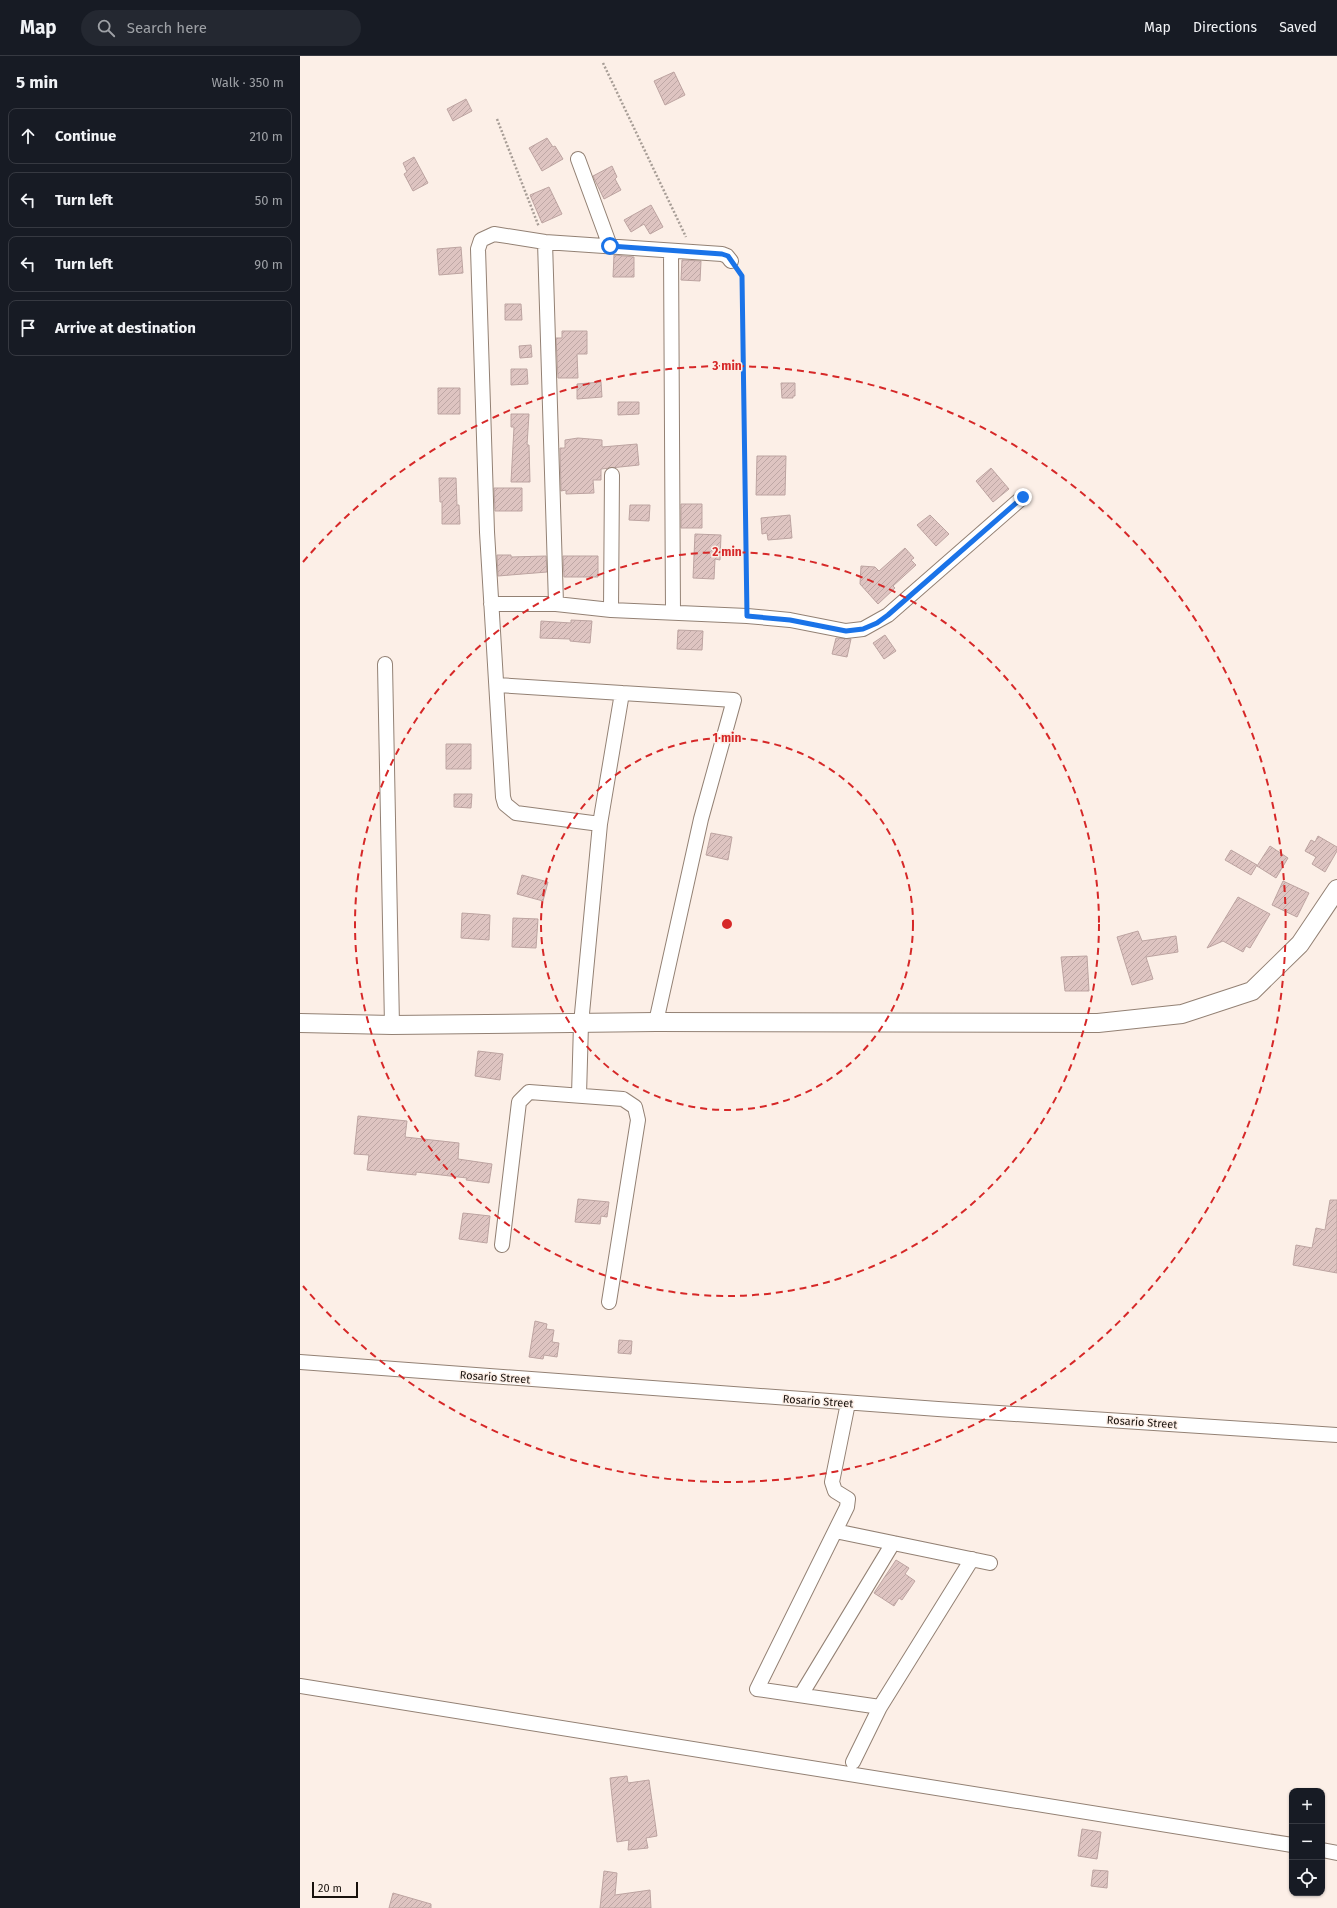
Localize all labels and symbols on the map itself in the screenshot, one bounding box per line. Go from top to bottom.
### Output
route start [601,237,619,255]
text: 3 min [711,359,742,373]
route end [1014,488,1032,506]
text: 2 min [712,545,742,559]
text: 1 min [713,731,741,745]
centre of rings [720,917,734,931]
street label: Rosario Street [459,1369,531,1386]
street label: Rosario Street [782,1393,854,1410]
street label: Rosario Street [1106,1414,1178,1431]
scale bar [312,1880,358,1899]

